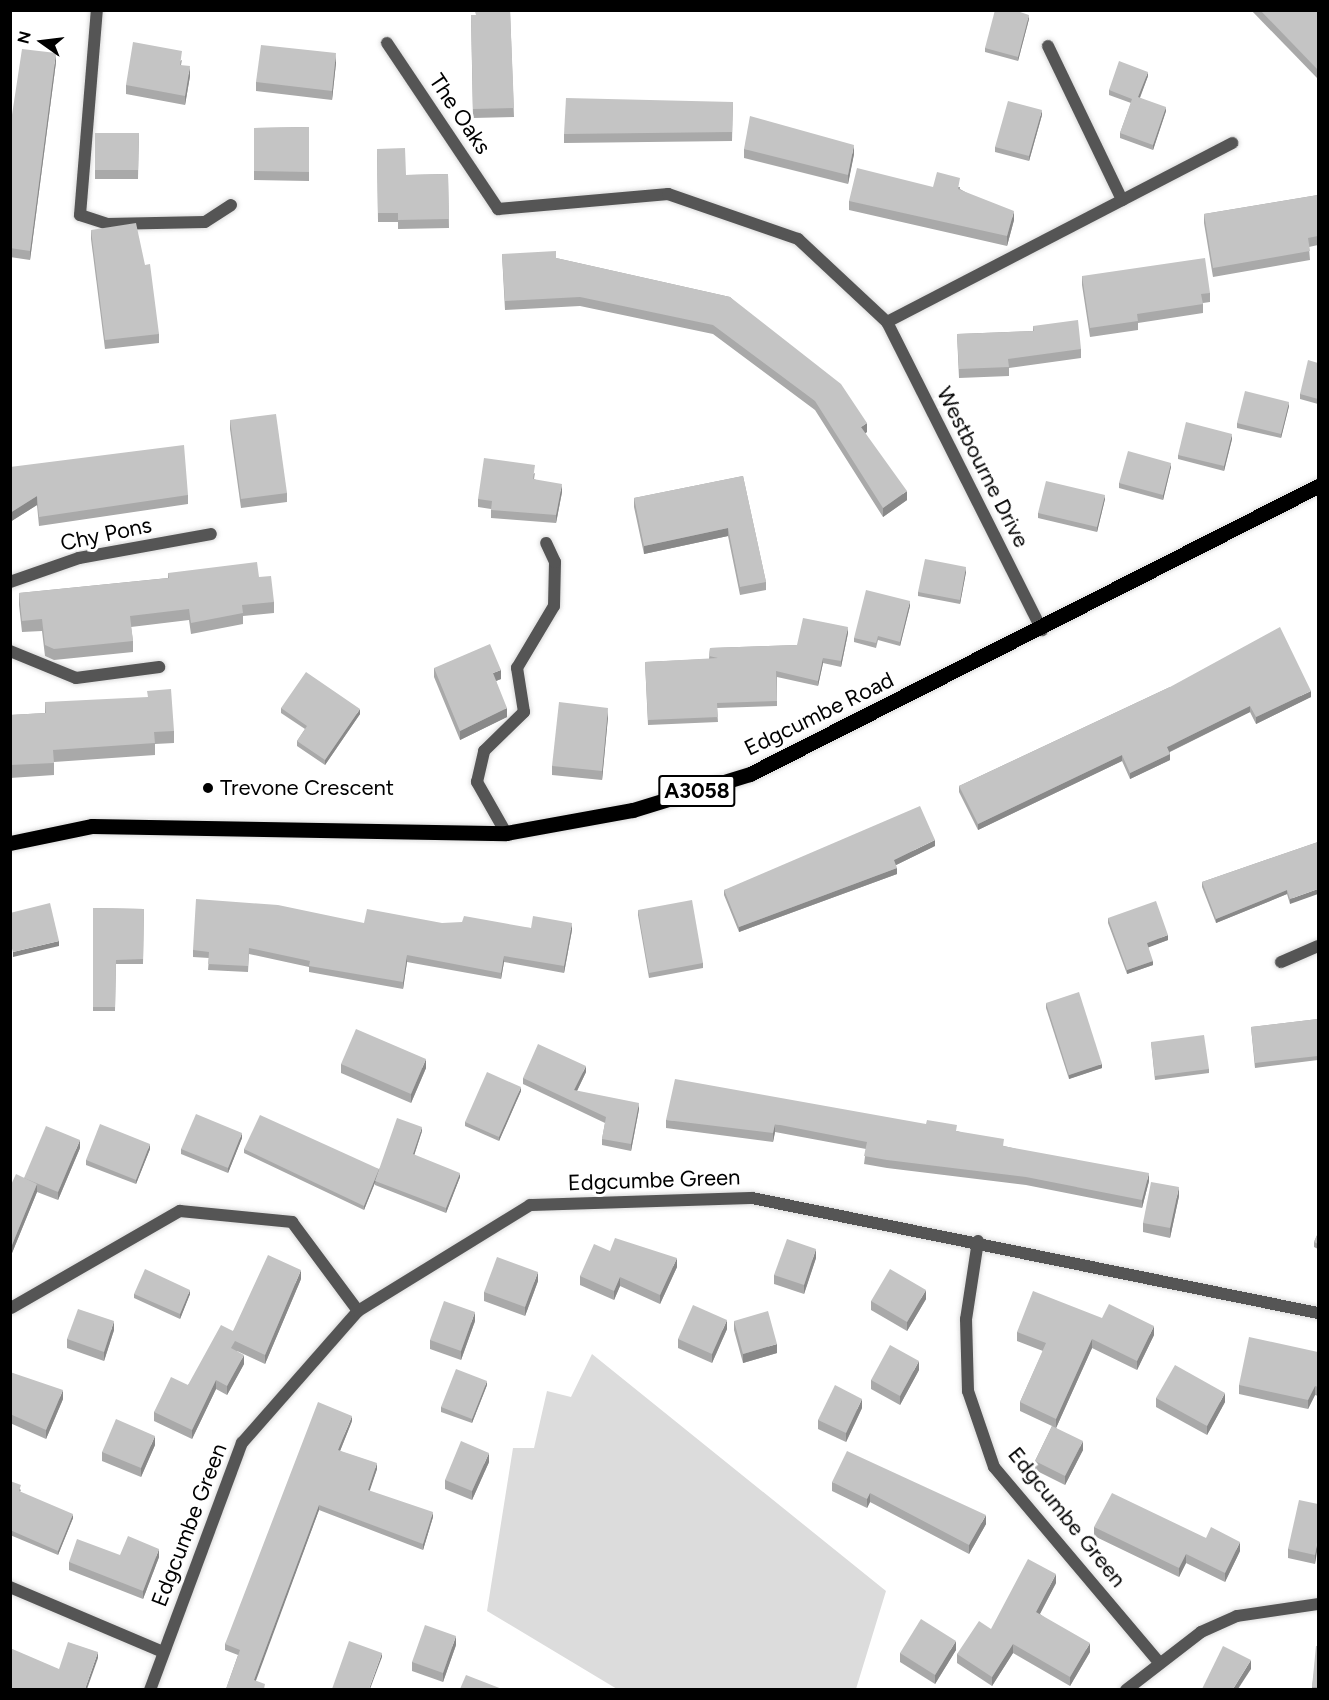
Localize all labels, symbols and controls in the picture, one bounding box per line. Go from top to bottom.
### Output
north arrow [12,12,72,72]
text: N [13,29,35,46]
street label: The Oaks [424,69,496,159]
street label: Westbourne Drive [931,382,1035,552]
street label: Chy Pons [58,511,154,557]
street label: Edgcumbe Road [740,666,898,762]
road number: A3058 [658,773,736,809]
place label: Trevone Crescent [220,775,394,801]
marker: Trevone Crescent [201,781,215,795]
street label: Edgcumbe Green [567,1164,741,1196]
street label: Edgcumbe Green [146,1440,232,1610]
street label: Edgcumbe Green [1002,1442,1132,1592]

